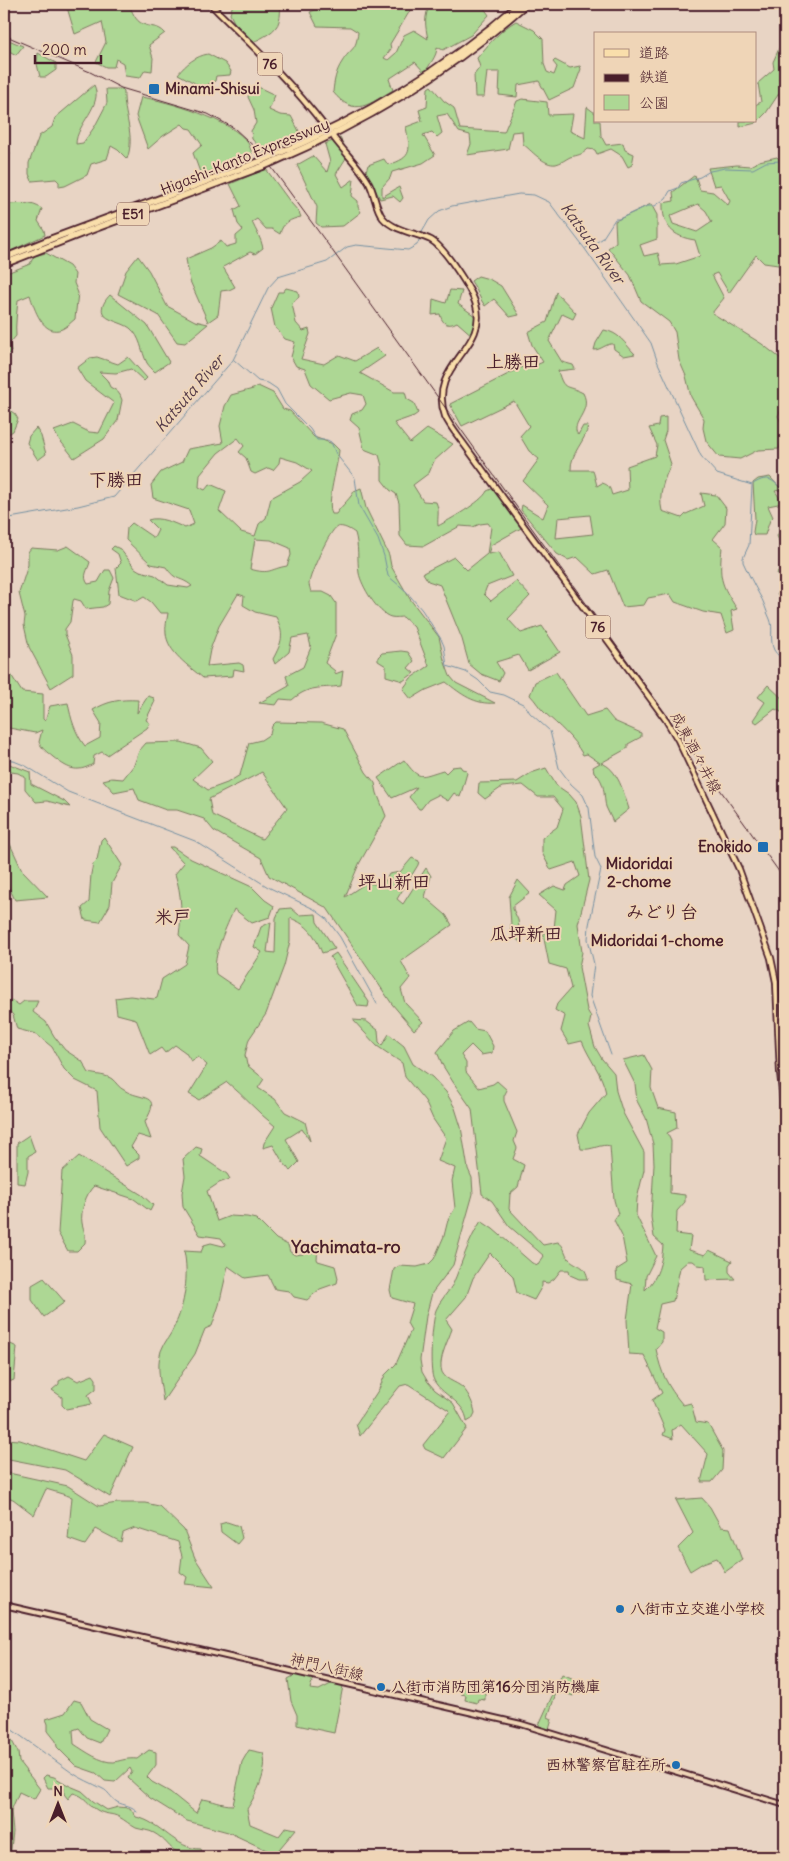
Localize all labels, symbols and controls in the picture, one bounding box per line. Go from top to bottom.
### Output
scale bar [35,32,101,64]
legend [594,32,756,122]
text: 200 m [42,40,87,59]
text: 道路 [639,43,669,62]
road number: 76 [258,52,282,76]
text: 鉄道 [639,67,669,86]
place label: Minami-Shisui [165,79,260,98]
marker: Minami-Shisui [147,82,161,96]
text: 公園 [639,93,669,112]
street label: Higashi-Kanto Expressway [158,114,332,199]
water label: Katsuta River [557,198,631,290]
road number: E51 [117,202,149,225]
water label: Katsuta River [150,348,230,436]
district label: 上勝田 [486,350,540,373]
district label: 下勝田 [89,468,143,491]
road number: 76 [586,616,610,638]
street label: 成東酒々井線 [667,709,726,797]
place label: Enokido [698,837,753,856]
marker: Enokido [756,840,770,854]
district label: Midoridai 2-chome [605,853,673,891]
district label: 坪山新田 [358,870,430,893]
district label: みどり台 [626,900,698,923]
district label: 米戸 [155,905,191,928]
district label: 瓜坪新田 [490,922,562,945]
district label: Midoridai 1-chome [590,930,724,950]
district label: Yachimata-ro [290,1235,401,1258]
place label: 八街市立交進小学校 [630,1599,765,1618]
marker: 八街市立交進小学校 [614,1603,626,1615]
street label: 神門八街線 [288,1649,366,1684]
place label: 八街市消防団第16分団消防機庫 [391,1677,601,1696]
marker: 八街市消防団第16分団消防機庫 [375,1681,387,1693]
place label: 西林警察官駐在所 [546,1755,666,1774]
marker: 西林警察官駐在所 [670,1759,682,1771]
north arrow [32,1778,82,1828]
text: N [53,1782,63,1800]

